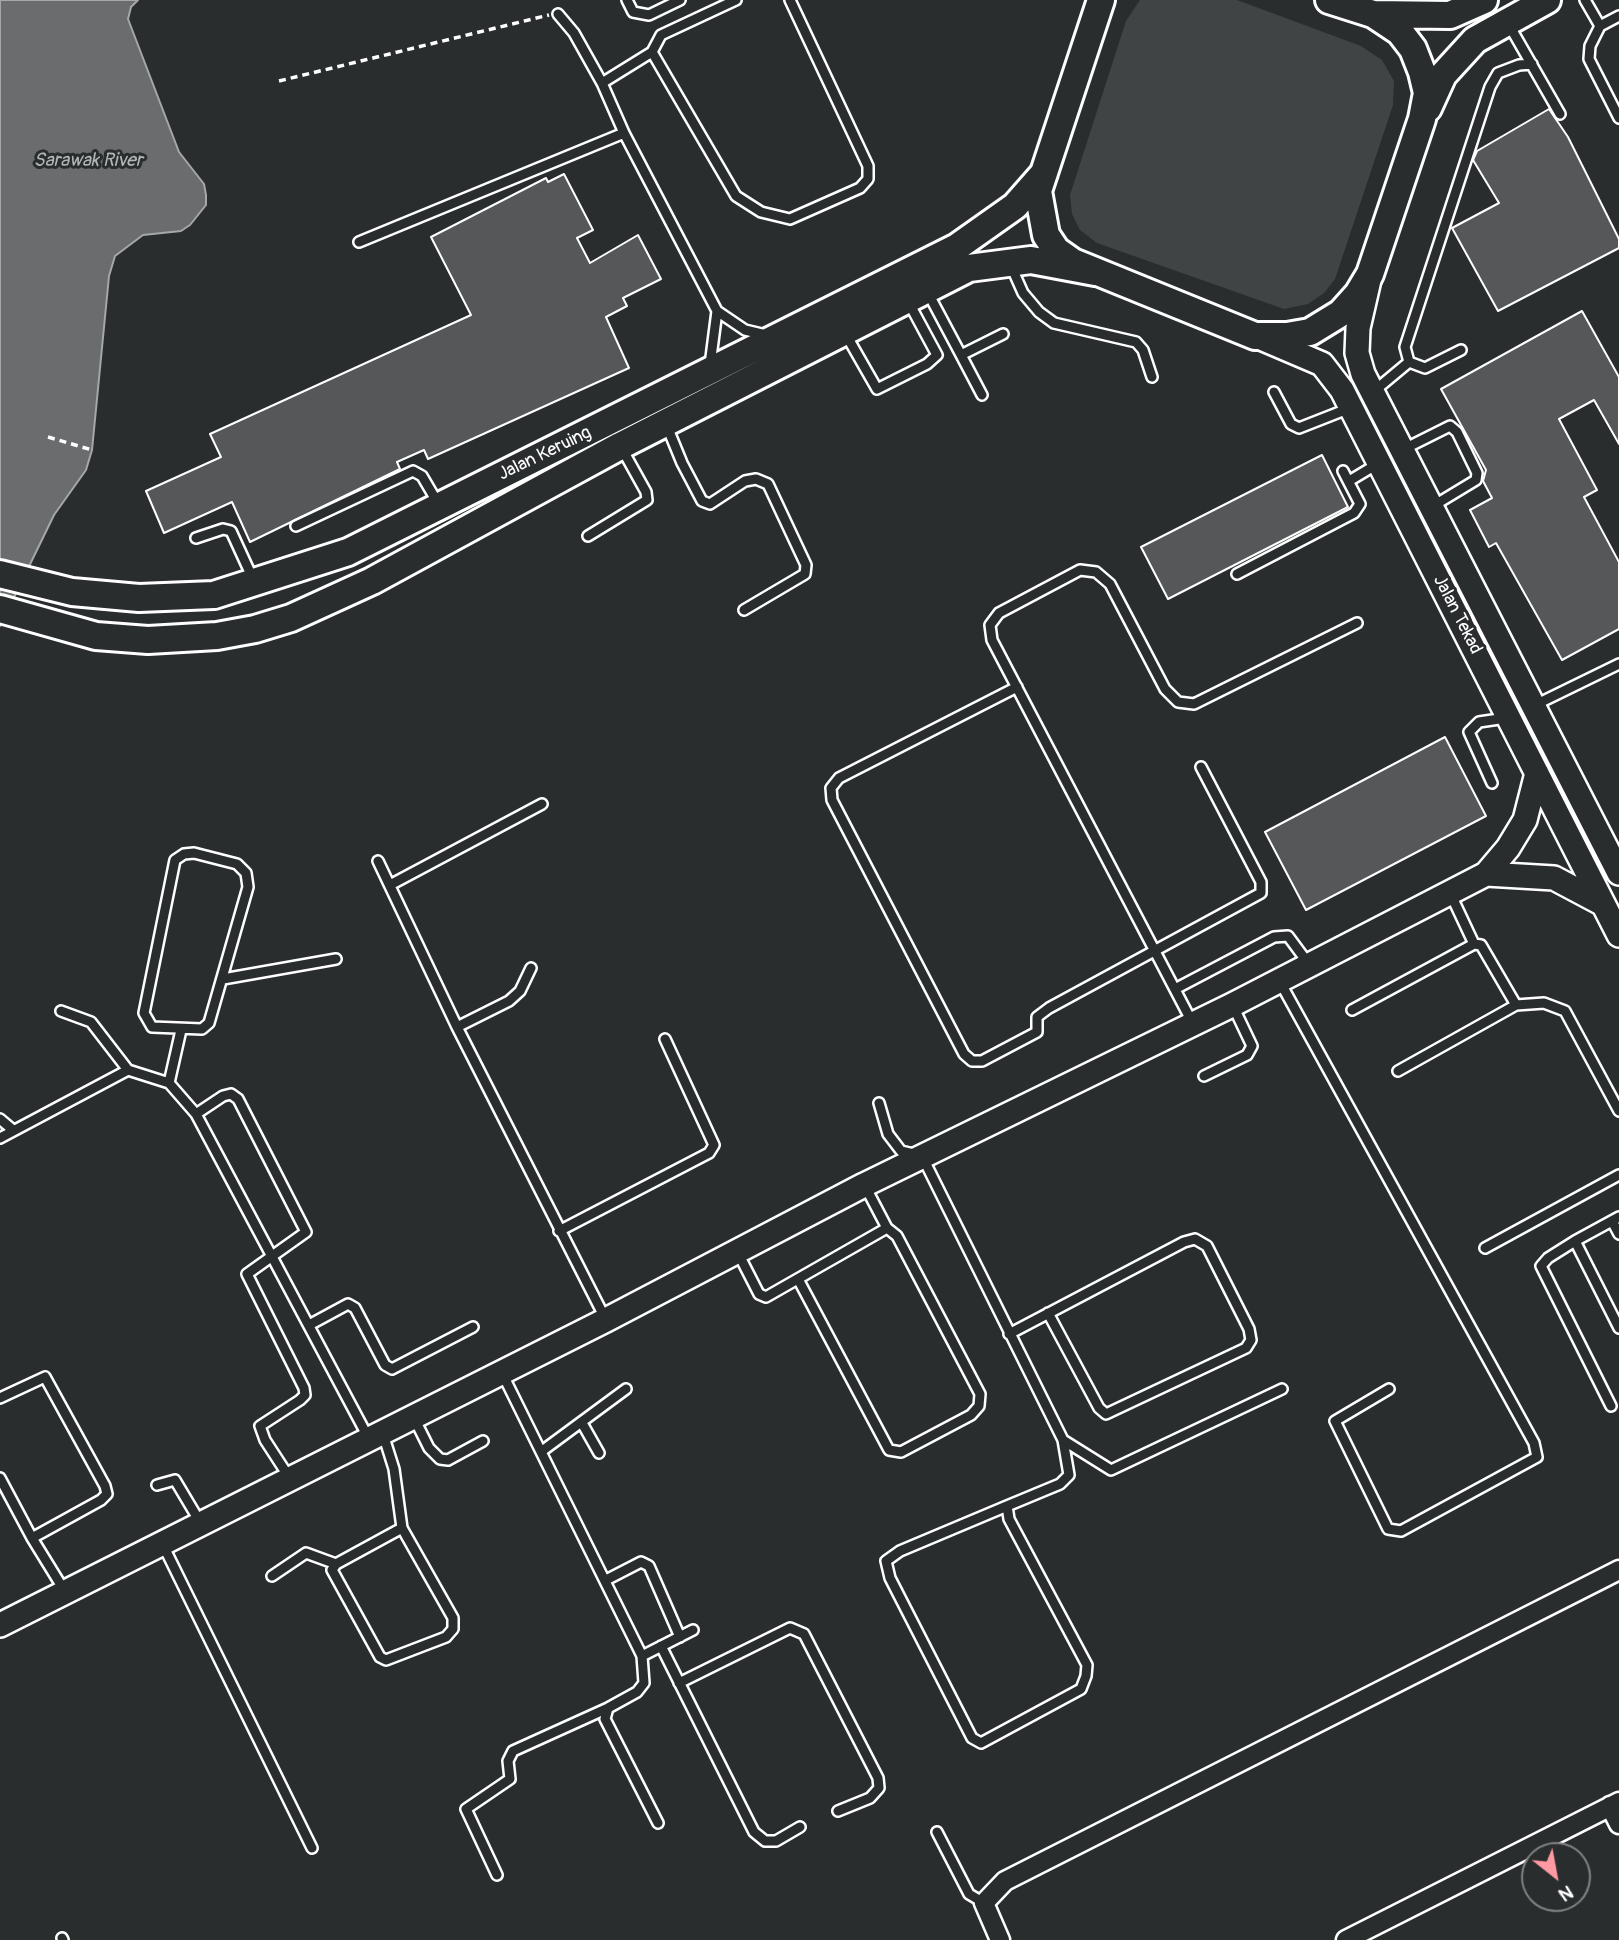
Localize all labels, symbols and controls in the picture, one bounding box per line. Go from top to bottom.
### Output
water label: Sarawak River [34,150,142,172]
street label: Jalan Keruing [495,422,595,486]
street label: Jalan Tekad [1428,572,1486,658]
north arrow [1521,1842,1591,1912]
text: N [1554,1880,1577,1907]

